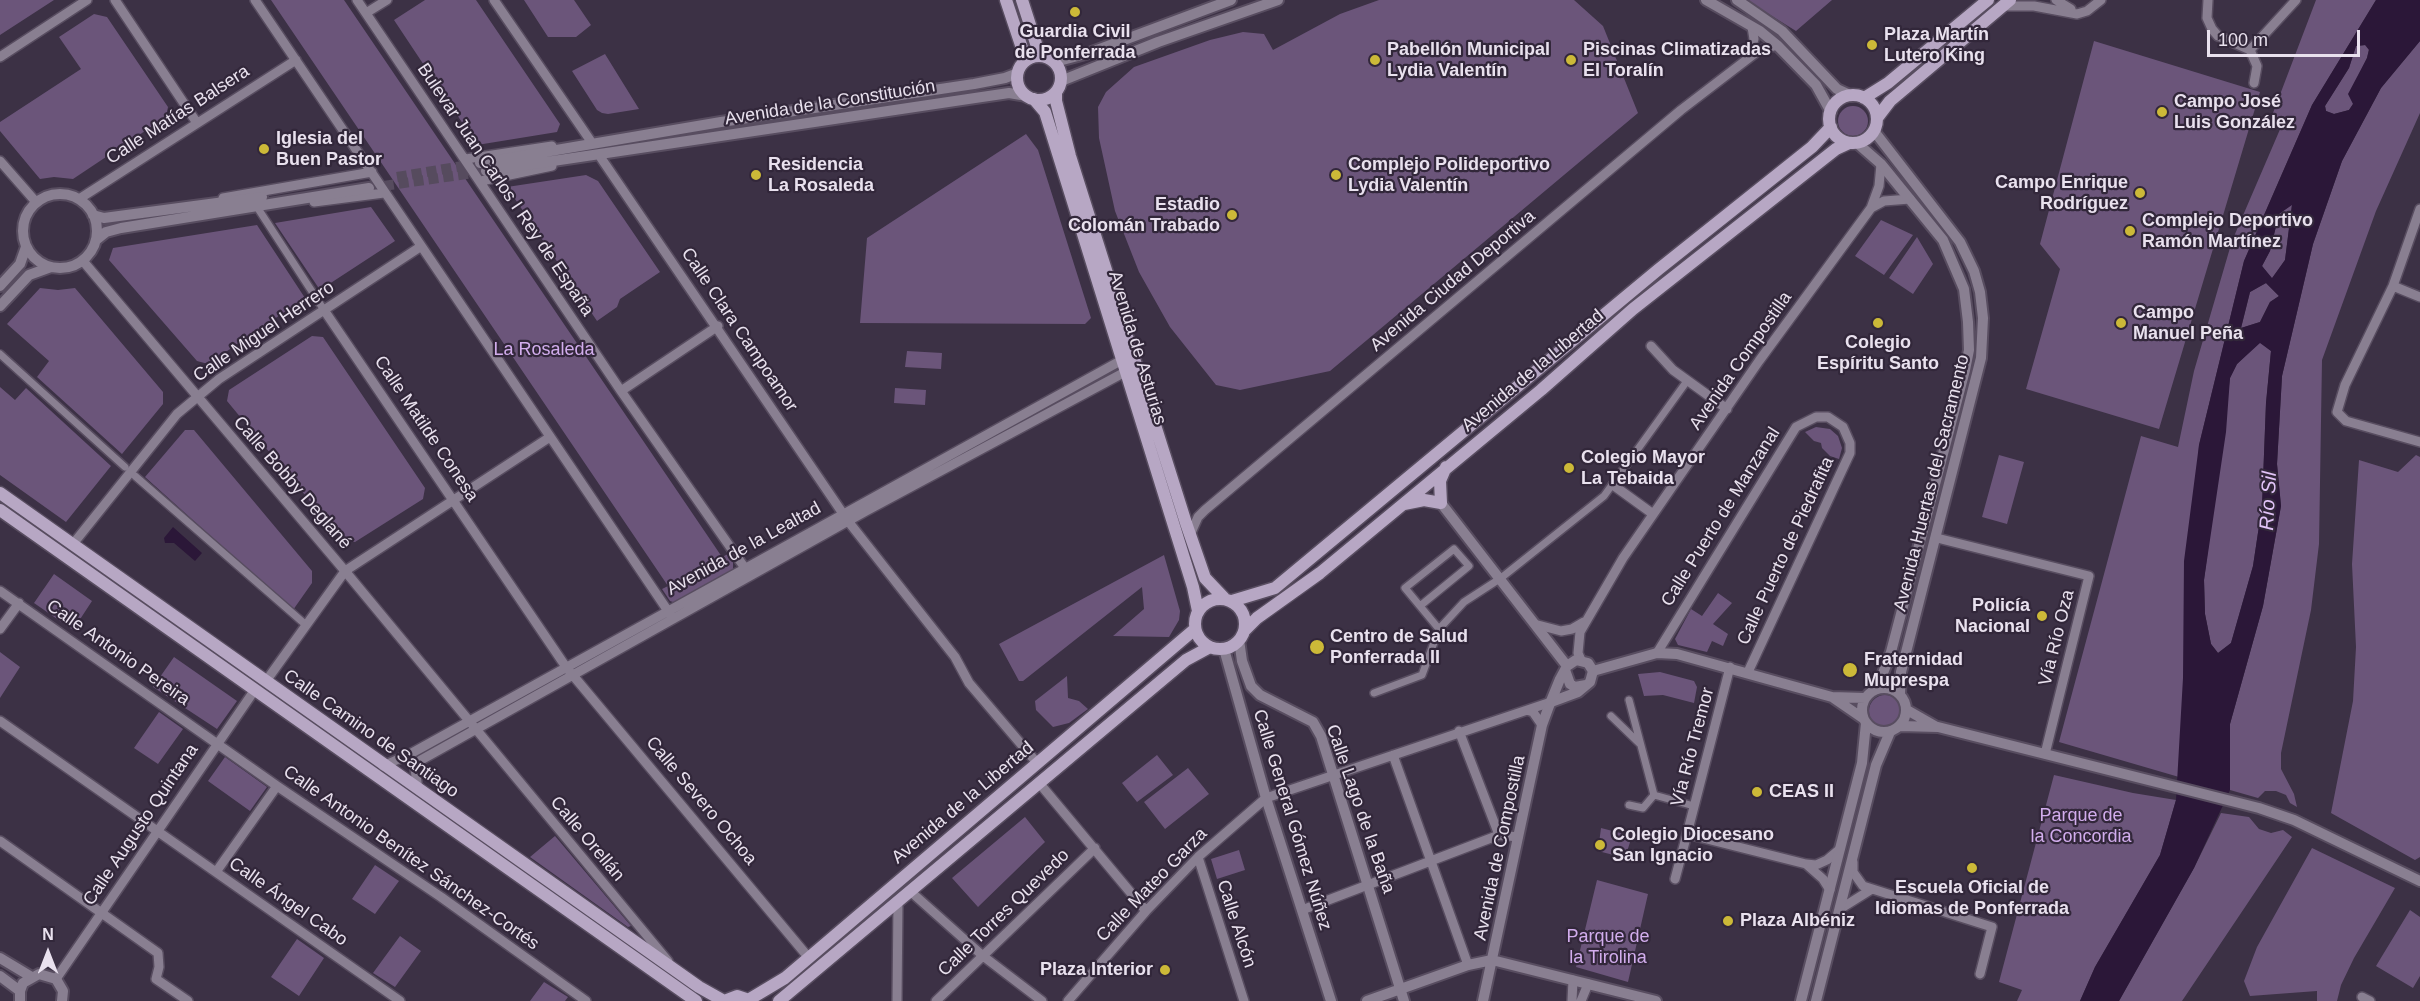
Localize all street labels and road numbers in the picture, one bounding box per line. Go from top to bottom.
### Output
street label: Bulevar Juan Carlos I Rey de España [412,60,598,320]
street label: Calle Matías Balsera [102,61,254,169]
street label: Avenida de la Constitución [723,76,937,130]
street label: Avenida Ciudad Deportiva [1366,206,1540,356]
street label: Calle Clara Campoamor [676,244,802,416]
street label: Avenida de Asturias [1103,268,1171,428]
street label: Calle Miguel Herrero [190,277,338,387]
street label: Avenida Compostilla [1685,288,1797,434]
street label: Avenida de la Libertad [1458,305,1608,437]
street label: Calle Matilde Conesa [369,352,483,506]
street label: Avenida Huertas del Sacramento [1890,352,1974,614]
street label: Calle Bobby Deglané [228,412,356,554]
street label: Calle Puerto de Manzanal [1657,423,1785,611]
street label: Calle Puerto de Piedrafita [1733,453,1839,649]
street label: Avenida de la Lealtad [663,498,825,600]
street label: Vía Río Oza [2035,588,2079,688]
street label: Calle Antonio Pereira [42,595,194,711]
street label: Calle Camino de Santiago [279,665,463,803]
street label: Vía Río Tremor [1667,685,1719,809]
street label: Calle General Gómez Núñez [1248,707,1336,933]
street label: Calle Lago de la Baña [1321,722,1399,896]
street label: Calle Severo Ochoa [641,732,761,870]
street label: Avenida de la Libertad [888,737,1038,869]
street label: Calle Augusto Quintana [79,740,203,910]
street label: Avenida de Compostilla [1470,753,1530,943]
street label: Calle Antonio Benítez Sánchez-Cortés [279,761,543,955]
street label: Calle Orellán [545,792,629,886]
street label: Calle Mateo Garza [1092,824,1212,946]
street label: Calle Torres Quevedo [934,845,1074,981]
street label: Calle Ángel Cabo [224,853,352,951]
street label: Calle Alcón [1212,877,1260,971]

